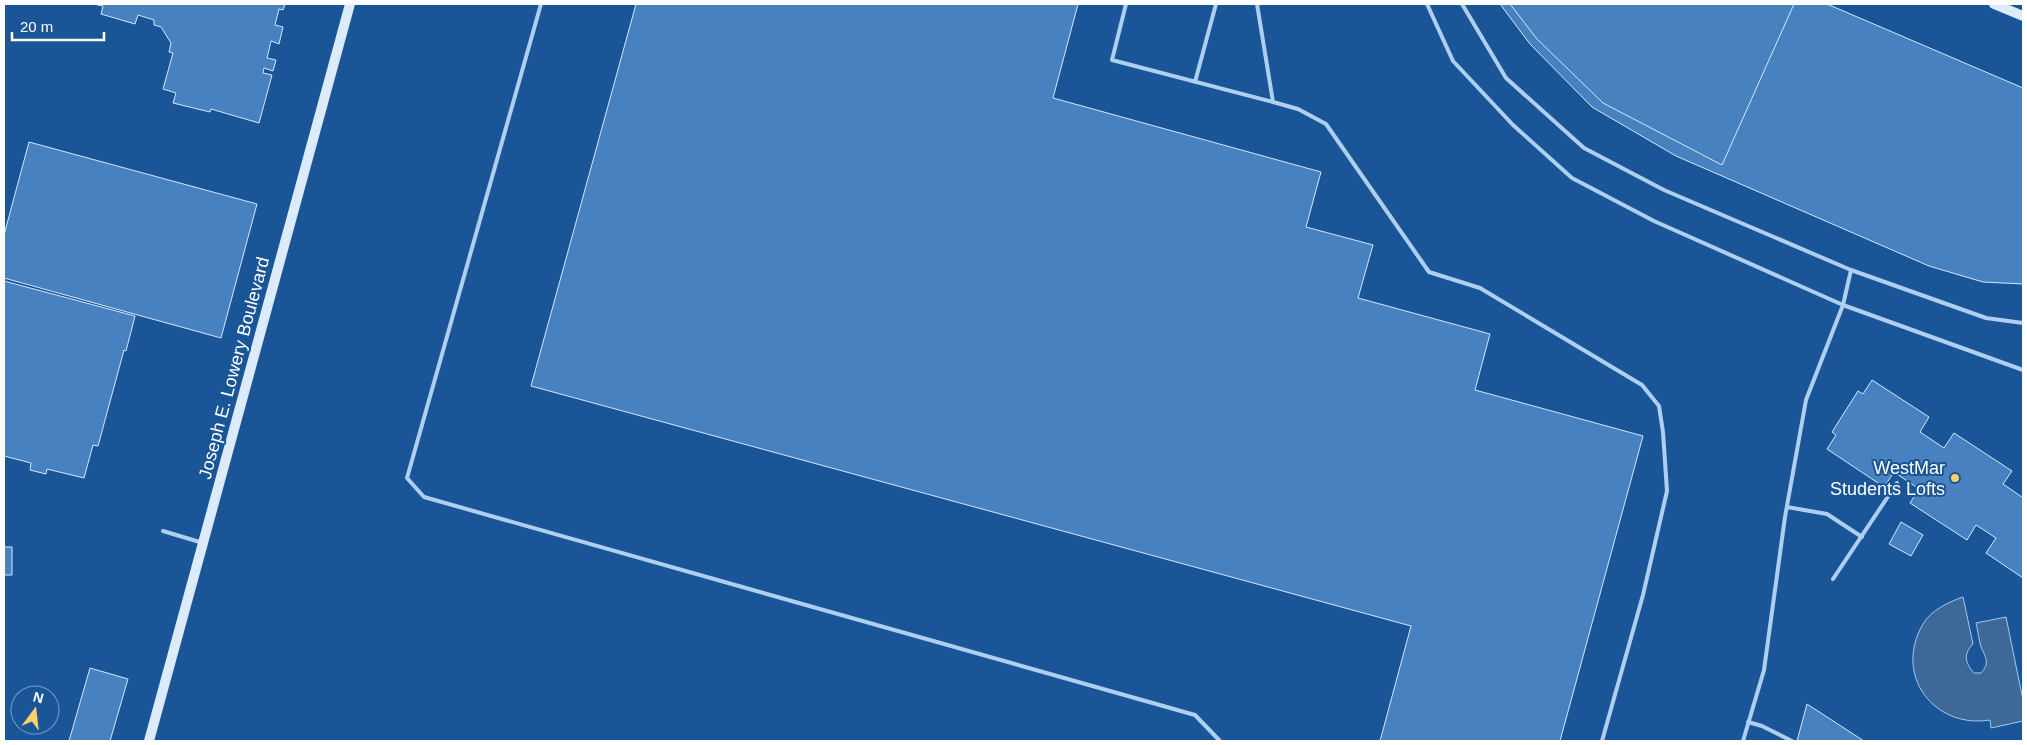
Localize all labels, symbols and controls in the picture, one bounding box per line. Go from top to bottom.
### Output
scale bar [12,10,105,42]
text: 20 m [20,18,53,35]
street label: Joseph E. Lowery Boulevard [195,255,273,481]
place label: WestMar Students Lofts [1830,458,1945,499]
marker: WestMar Students Lofts [1949,472,1961,484]
north arrow [10,685,60,735]
text: N [31,688,45,706]

